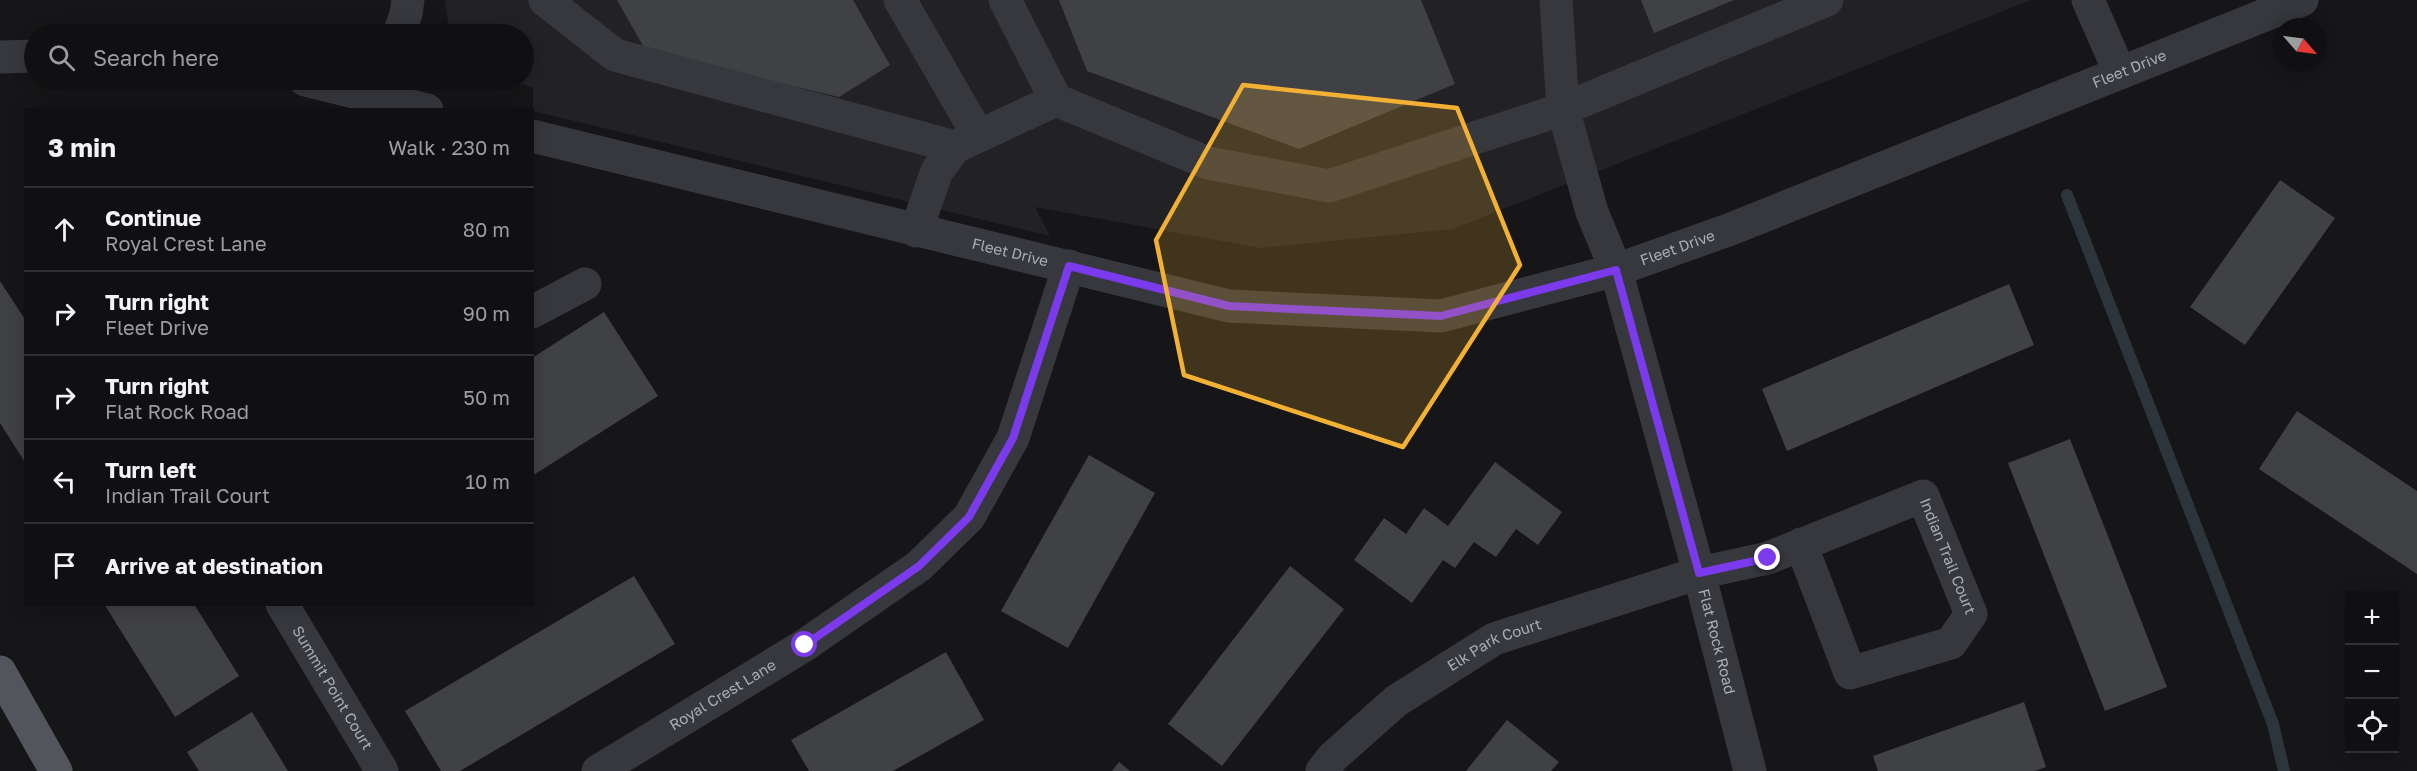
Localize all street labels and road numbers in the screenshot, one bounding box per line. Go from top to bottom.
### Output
street label: Fleet Drive [2090,45,2169,91]
street label: Fleet Drive [1637,225,1717,269]
street label: Fleet Drive [970,234,1051,270]
street label: Indian Trail Court [1917,495,1980,617]
street label: Flat Rock Road [1695,587,1740,696]
street label: Elk Park Court [1443,614,1543,674]
street label: Summit Point Court [289,622,377,753]
street label: Royal Crest Lane [666,655,779,733]

